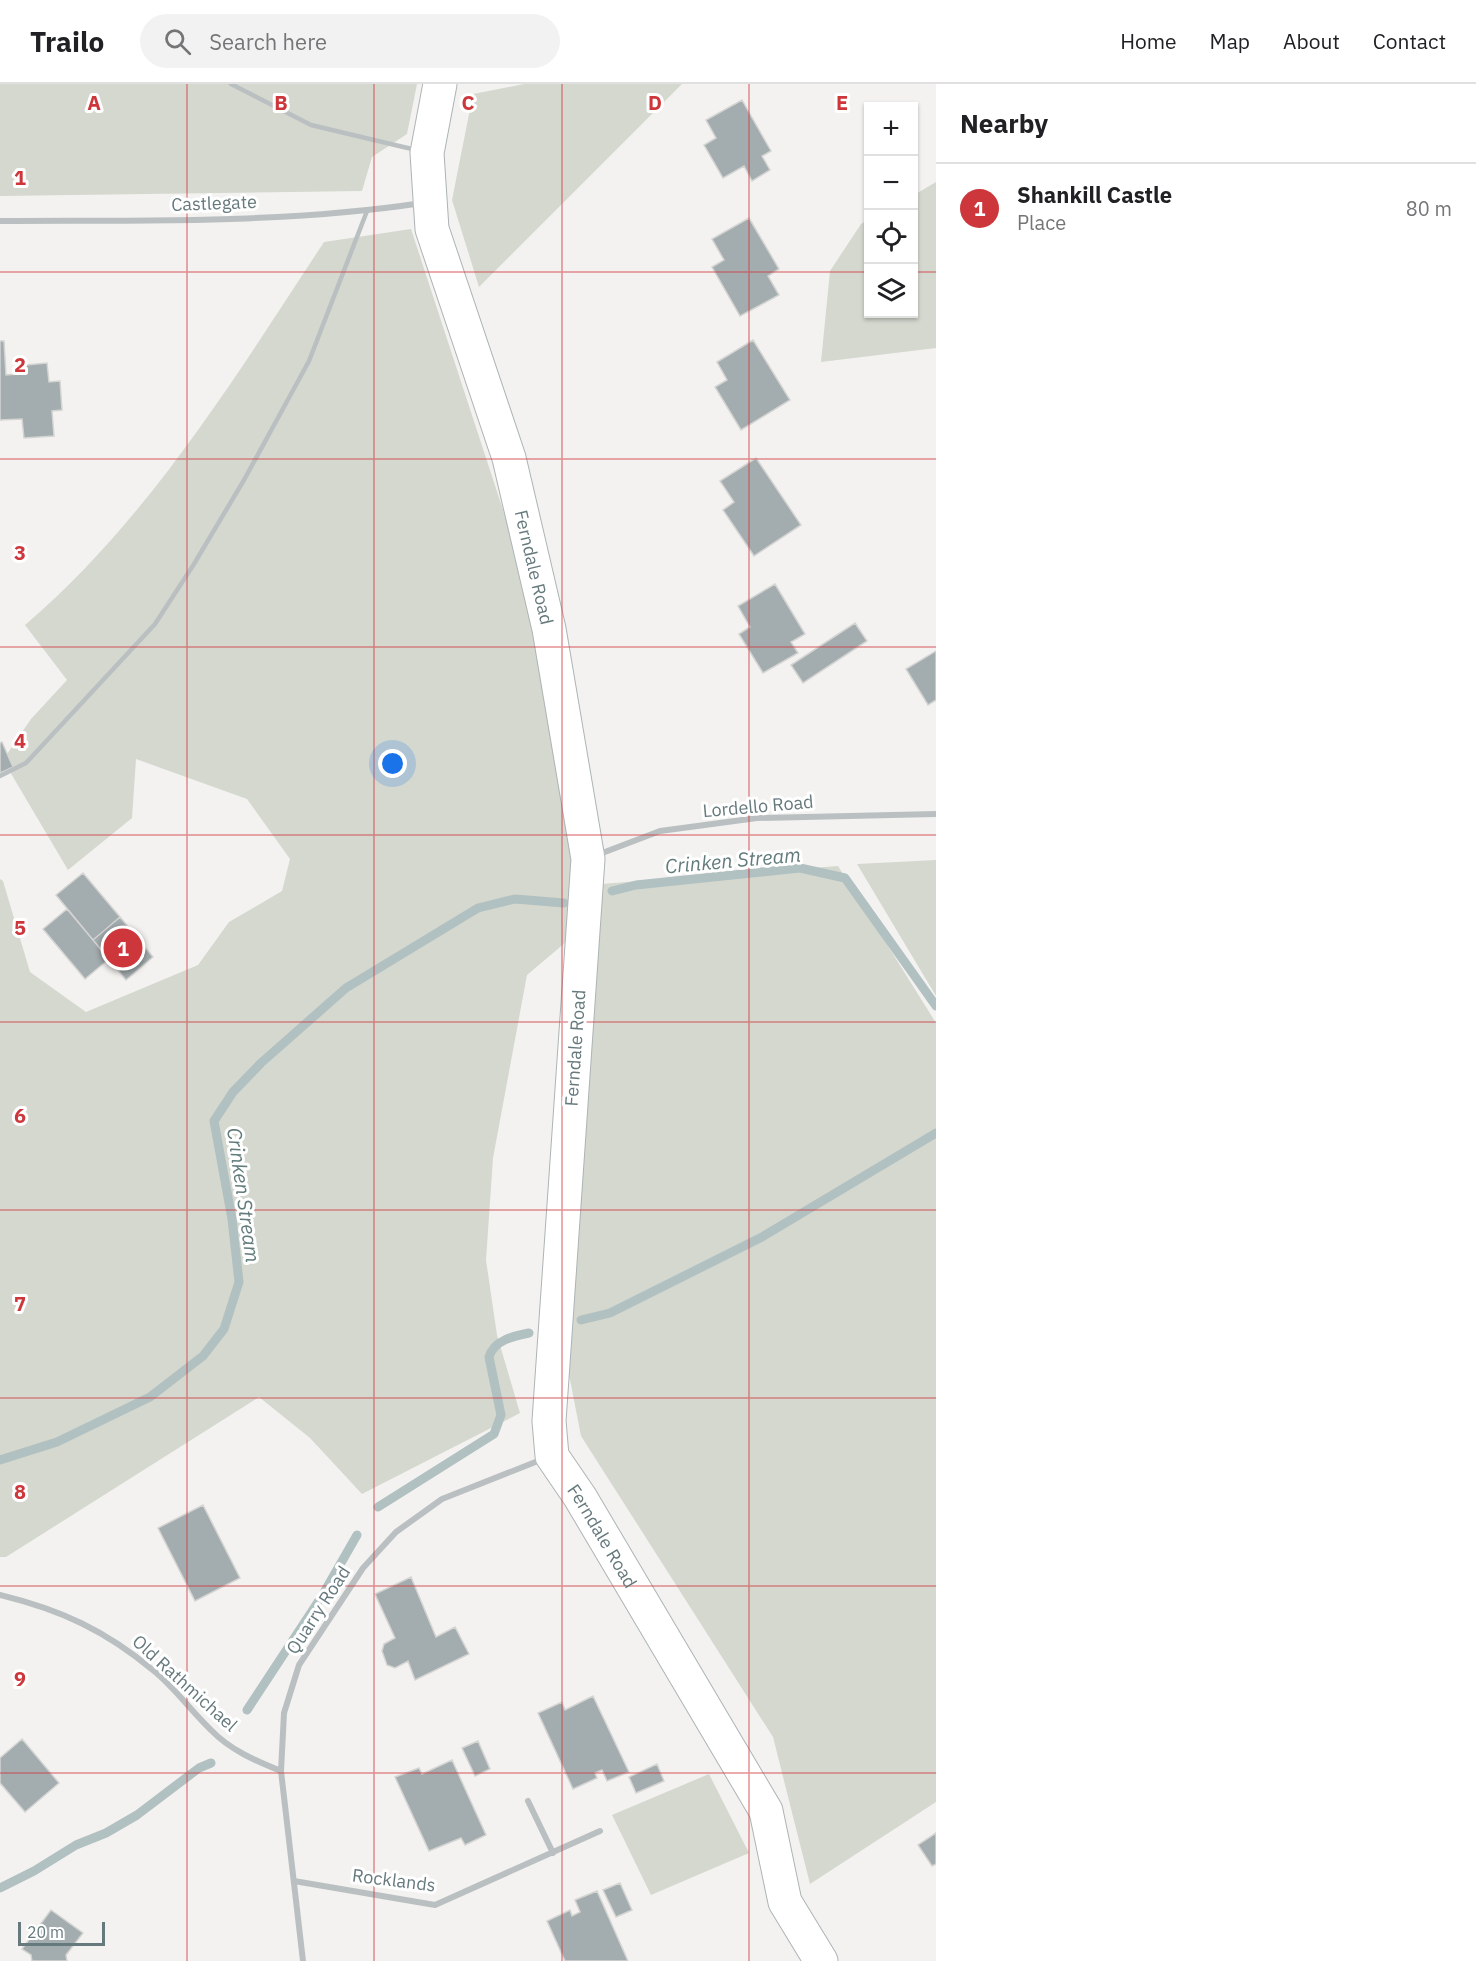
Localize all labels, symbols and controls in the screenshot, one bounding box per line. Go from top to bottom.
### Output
search box [140,14,560,68]
text: Trailo [30,23,104,60]
icon: search [161,25,194,58]
text: Search here [209,27,327,56]
text: Home [1120,27,1177,55]
text: Map [1210,27,1250,55]
text: About [1283,27,1340,55]
text: Contact [1373,27,1446,55]
text: A [87,89,101,116]
text: B [274,89,288,116]
text: C [461,89,475,116]
text: D [648,89,662,116]
text: E [836,89,848,116]
map controls [864,102,918,318]
button: + [864,102,918,156]
text: Nearby [960,106,1048,140]
button: − [864,156,918,210]
text: 1 [14,164,26,191]
text: Shankill Castle [1017,180,1172,209]
street label: Castlegate [171,190,257,216]
text: 1 [974,195,986,222]
text: 80 m [1406,195,1452,222]
text: Place [1017,209,1066,236]
button: locate [864,210,918,264]
button: layers [864,264,918,318]
text: 2 [14,351,26,378]
street label: Ferndale Road [510,508,559,627]
text: 3 [14,539,26,566]
text: 4 [14,727,26,754]
your location [378,749,407,778]
street label: Lordello Road [702,790,814,822]
water label: Crinken Stream [664,841,802,879]
text: 5 [14,914,26,941]
pin: 1 [104,926,142,970]
street label: Ferndale Road [559,989,591,1107]
text: 6 [14,1102,26,1129]
water label: Crinken Stream [221,1126,267,1264]
text: 7 [14,1290,26,1317]
text: 8 [14,1478,26,1505]
street label: Ferndale Road [563,1479,643,1592]
street label: Quarry Road [281,1562,355,1658]
street label: Old Rathmichael [128,1630,242,1736]
text: 9 [14,1665,26,1692]
street label: Rocklands [351,1863,437,1897]
scale bar [18,1919,105,1946]
text: 20 m [27,1922,64,1942]

